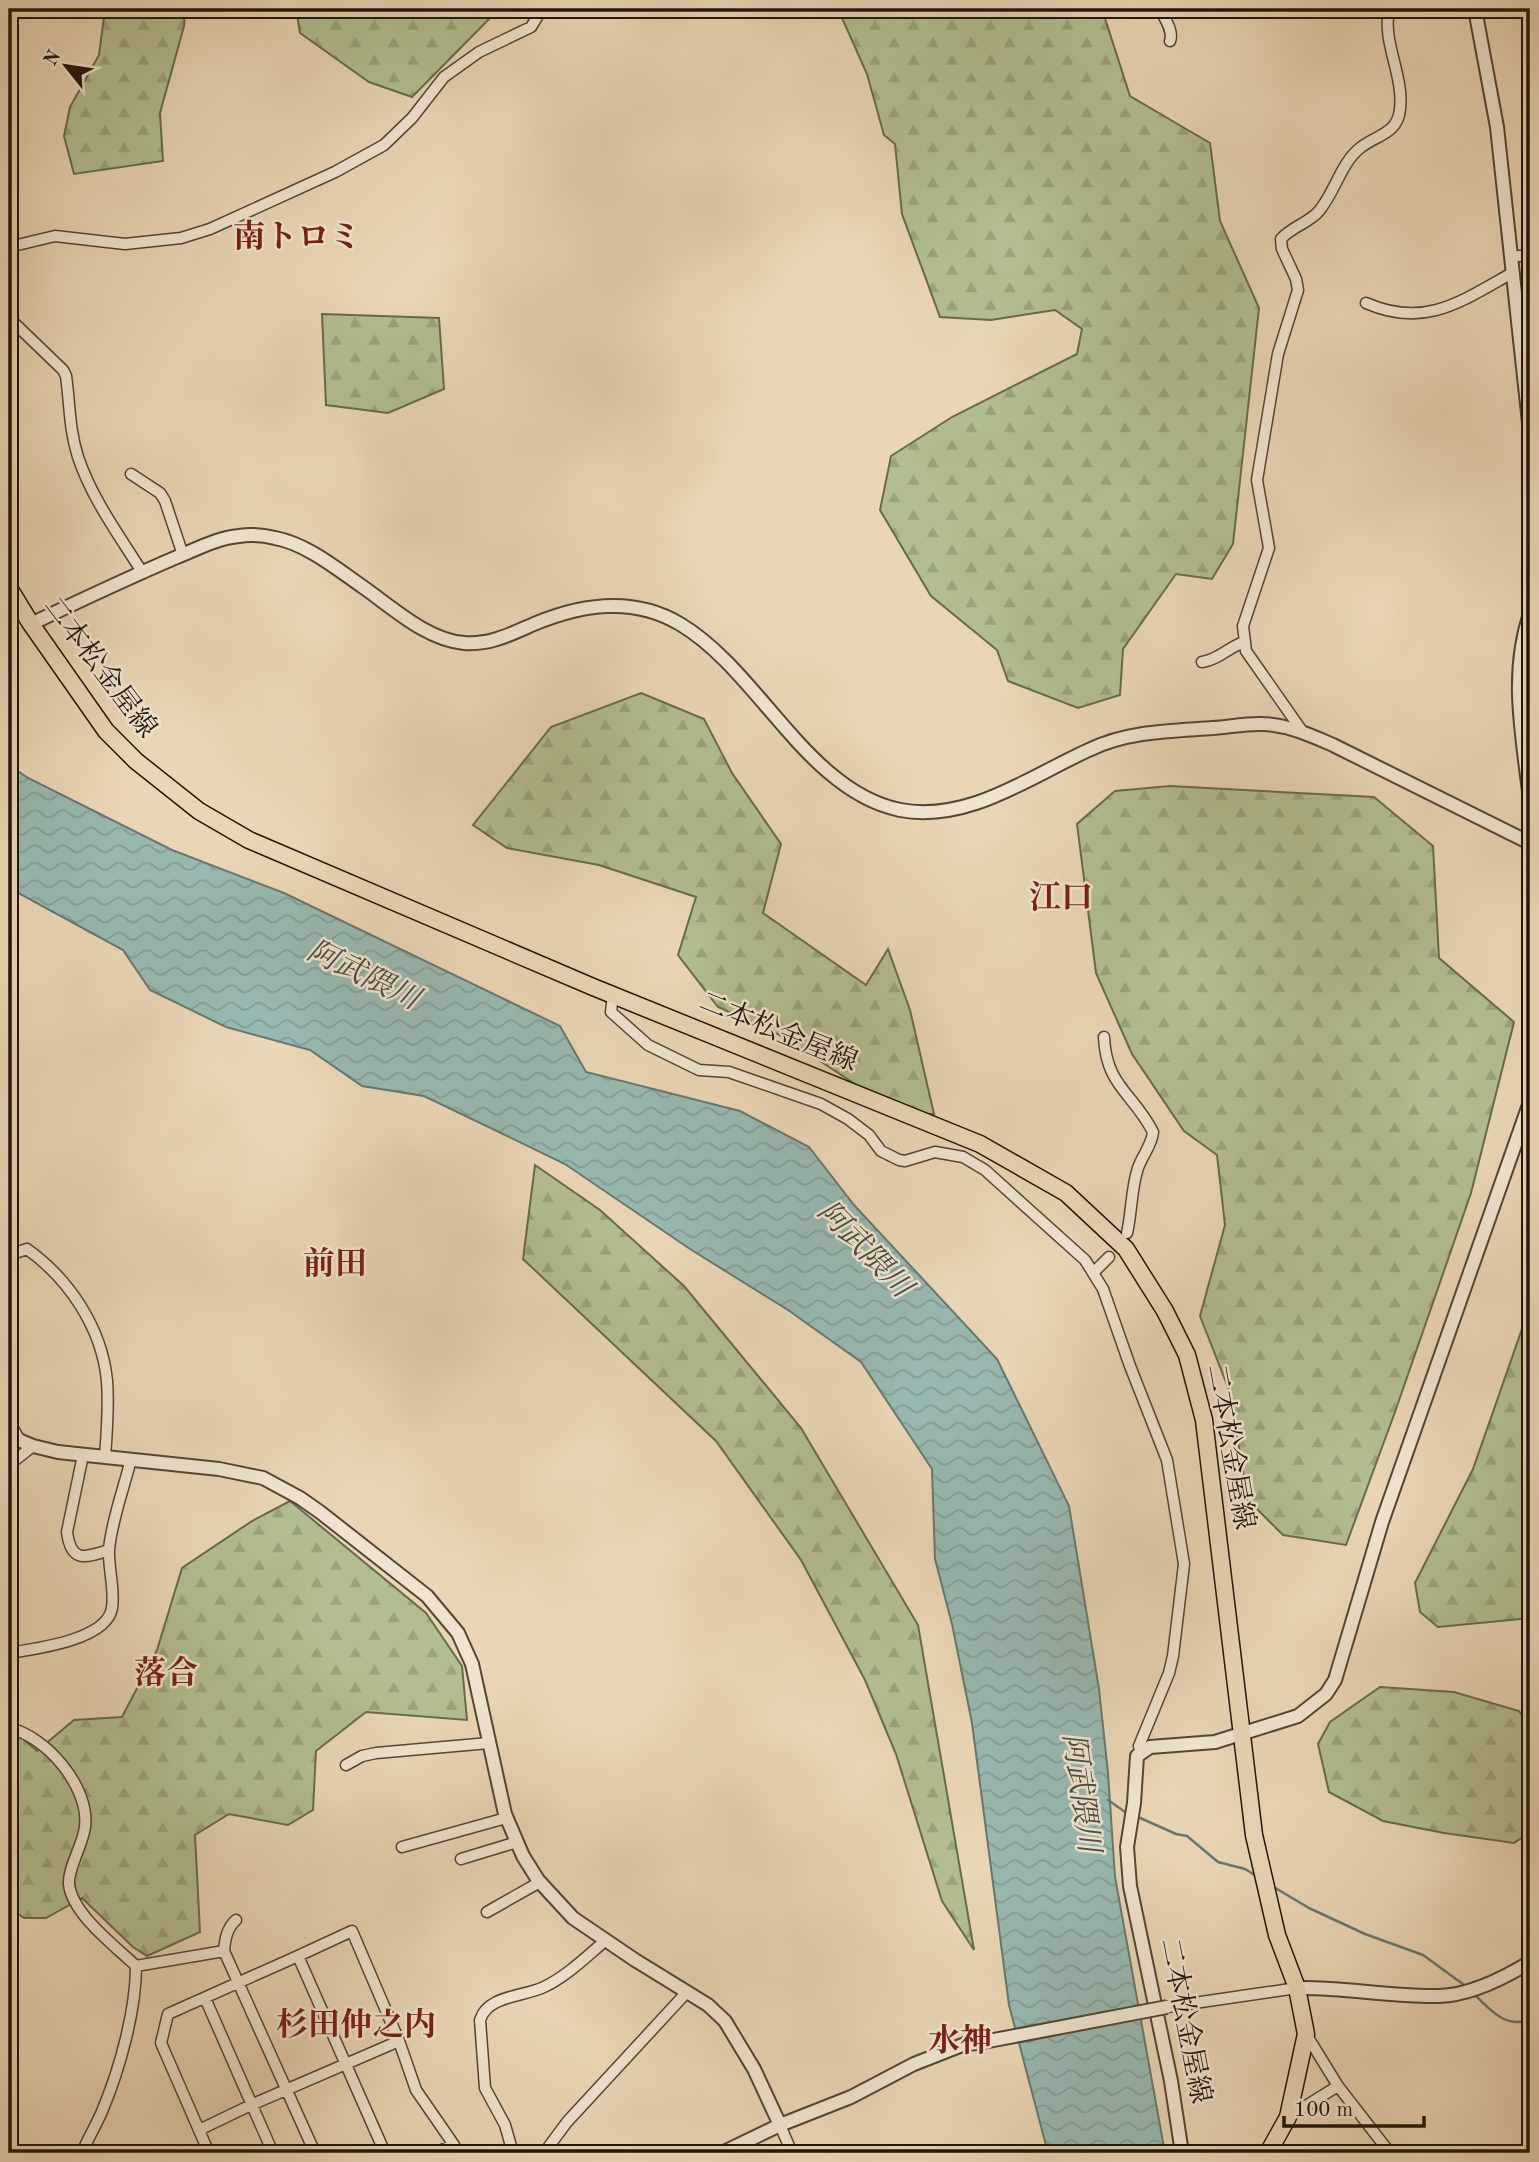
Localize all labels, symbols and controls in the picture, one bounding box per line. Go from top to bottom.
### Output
north arrow [32,32,102,102]
text: N [42,47,66,70]
district label: 南トロミ [233,219,361,255]
street label: 二本松金屋線 [37,591,163,744]
district label: 江口 [1029,880,1093,916]
water label: 阿武隈川 [302,934,428,1017]
street label: 二本松金屋線 [695,986,862,1077]
water label: 阿武隈川 [812,1194,921,1306]
district label: 前田 [303,1246,367,1282]
street label: 二本松金屋線 [1201,1361,1260,1532]
district label: 落合 [134,1655,198,1691]
water label: 阿武隈川 [1057,1731,1107,1857]
street label: 二本松金屋線 [1154,1935,1217,2106]
district label: 杉田仲之内 [276,2007,436,2043]
district label: 水神 [928,2023,992,2059]
scale bar [1284,2085,1424,2129]
text: 100 m [1294,2100,1353,2121]

